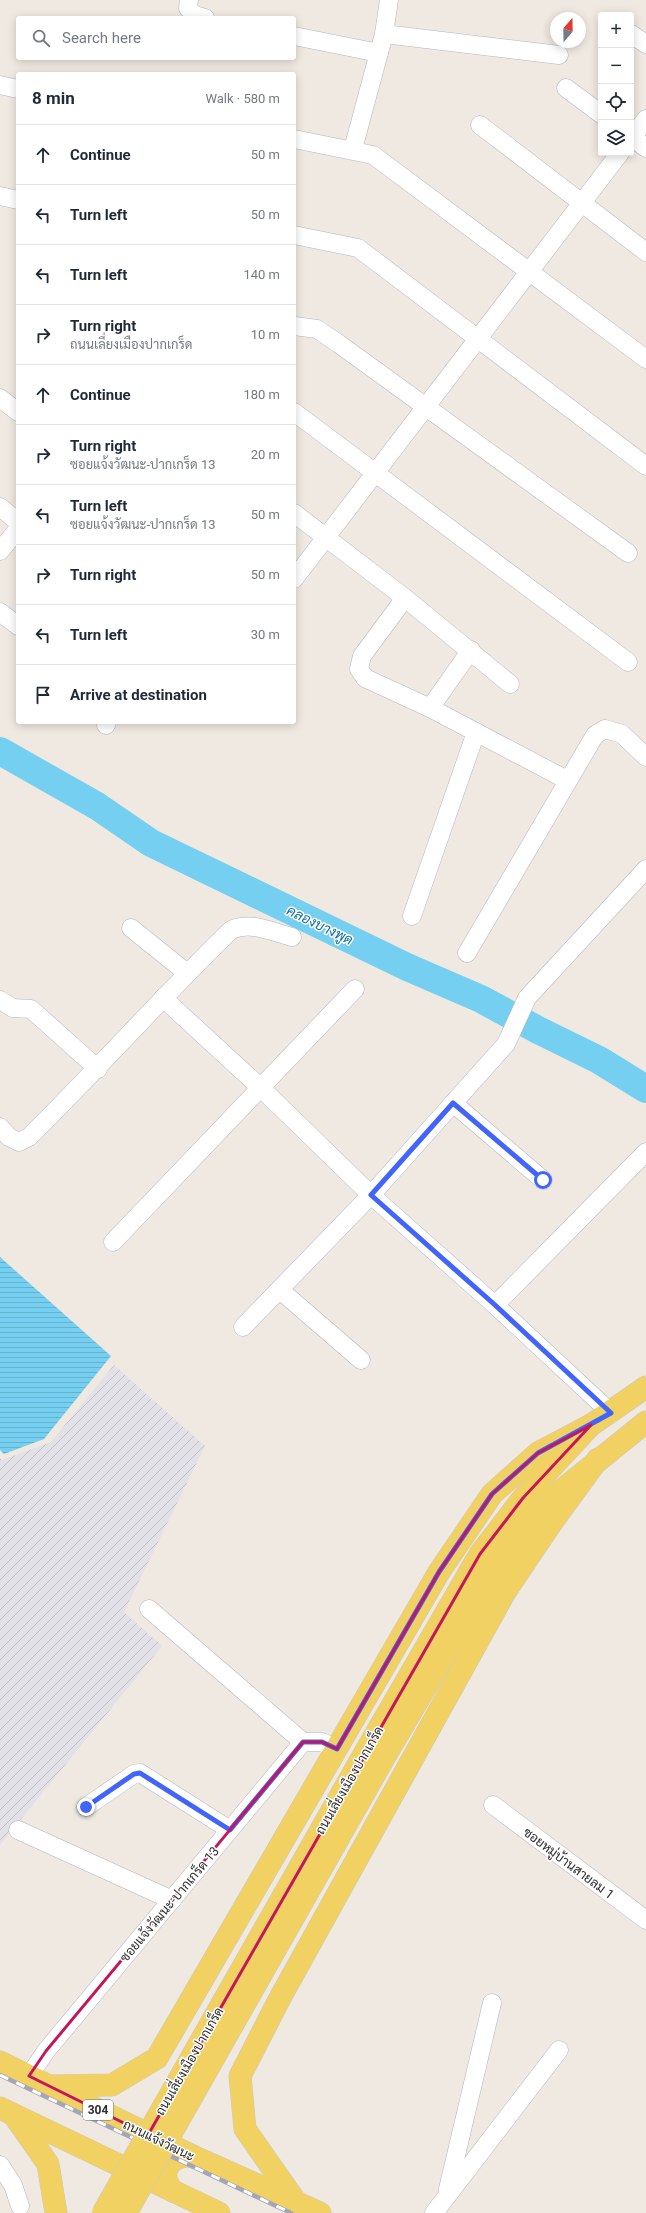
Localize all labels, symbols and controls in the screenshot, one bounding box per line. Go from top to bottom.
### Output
north arrow [550,12,586,48]
map controls [598,12,634,156]
button: + [598,12,634,48]
search box [16,16,296,60]
icon: search [30,27,52,49]
text: Search here [62,29,141,47]
button: − [598,48,634,84]
button: locate [598,84,634,120]
text: 8 min [32,88,75,108]
text: Walk · 580 m [205,91,280,106]
button: layers [598,120,634,156]
icon: ahead [32,144,54,166]
text: Continue [70,146,131,164]
text: 50 m [251,147,280,162]
icon: left [32,204,54,226]
text: Turn left [70,206,127,224]
text: 50 m [251,207,280,222]
icon: left [32,264,54,286]
text: Turn left [70,266,127,284]
text: 140 m [243,267,280,282]
text: Turn right [70,317,136,335]
icon: right [32,324,54,346]
text: 10 m [251,327,280,342]
text: ถนนเลี่ยงเมืองปากเกร็ด [70,337,192,352]
icon: ahead [32,384,54,406]
text: Continue [70,386,131,404]
text: 180 m [243,387,280,402]
text: Turn right [70,437,136,455]
icon: right [32,444,54,466]
text: 20 m [251,447,280,462]
text: ซอยแจ้งวัฒนะ-ปากเกร็ด 13 [70,457,216,472]
text: Turn left [70,497,127,515]
icon: left [32,504,54,526]
text: 50 m [251,507,280,522]
text: ซอยแจ้งวัฒนะ-ปากเกร็ด 13 [70,517,216,532]
icon: right [32,564,54,586]
text: Turn right [70,566,136,584]
text: 50 m [251,567,280,582]
icon: left [32,624,54,646]
text: Turn left [70,626,127,644]
text: 30 m [251,627,280,642]
icon: arrive [32,684,54,706]
text: Arrive at destination [70,686,207,704]
water label: คลองบางพูด [283,902,356,950]
route start [534,1171,552,1189]
street label: ถนนเลี่ยงเมืองปากเกร็ด [308,1721,387,1837]
route end [77,1798,95,1816]
street label: ซอยหมู่บ้านสายลม 1 [519,1823,618,1904]
street label: ซอยแจ้งวัฒนะ-ปากเกร็ด 13 [115,1842,222,1965]
street label: ถนนเลี่ยงเมืองปากเกร็ด [148,2002,227,2118]
road number: 304 [83,2100,113,2120]
street label: ถนนแจ้งวัฒนะ [121,2115,198,2164]

